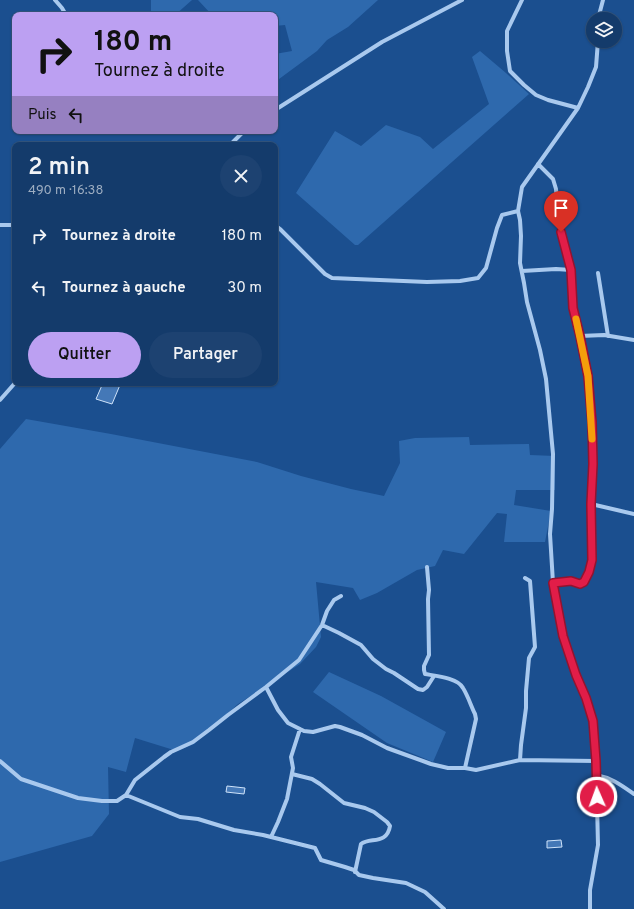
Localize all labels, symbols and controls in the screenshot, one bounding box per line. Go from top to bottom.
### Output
map controls [586,12,622,48]
button: layers [586,12,622,48]
text: 180 m [94,25,172,61]
icon: right [28,28,80,80]
text: Tournez à droite [94,60,225,83]
icon: left [65,104,87,126]
text: Puis [28,106,57,125]
text: 2 min [28,153,90,183]
button: close [220,155,262,197]
text: 490 m · 16:38 [28,183,103,199]
pin [544,191,578,232]
icon: arrive [550,197,572,219]
icon: right [28,225,50,247]
text: Tournez à droite [62,227,176,246]
text: 180 m [222,227,262,246]
icon: left [28,277,50,299]
text: Tournez à gauche [62,279,186,298]
text: 30 m [227,279,262,298]
button: Quitter [28,332,141,378]
button: Partager [149,332,262,378]
position arrow [576,776,618,818]

